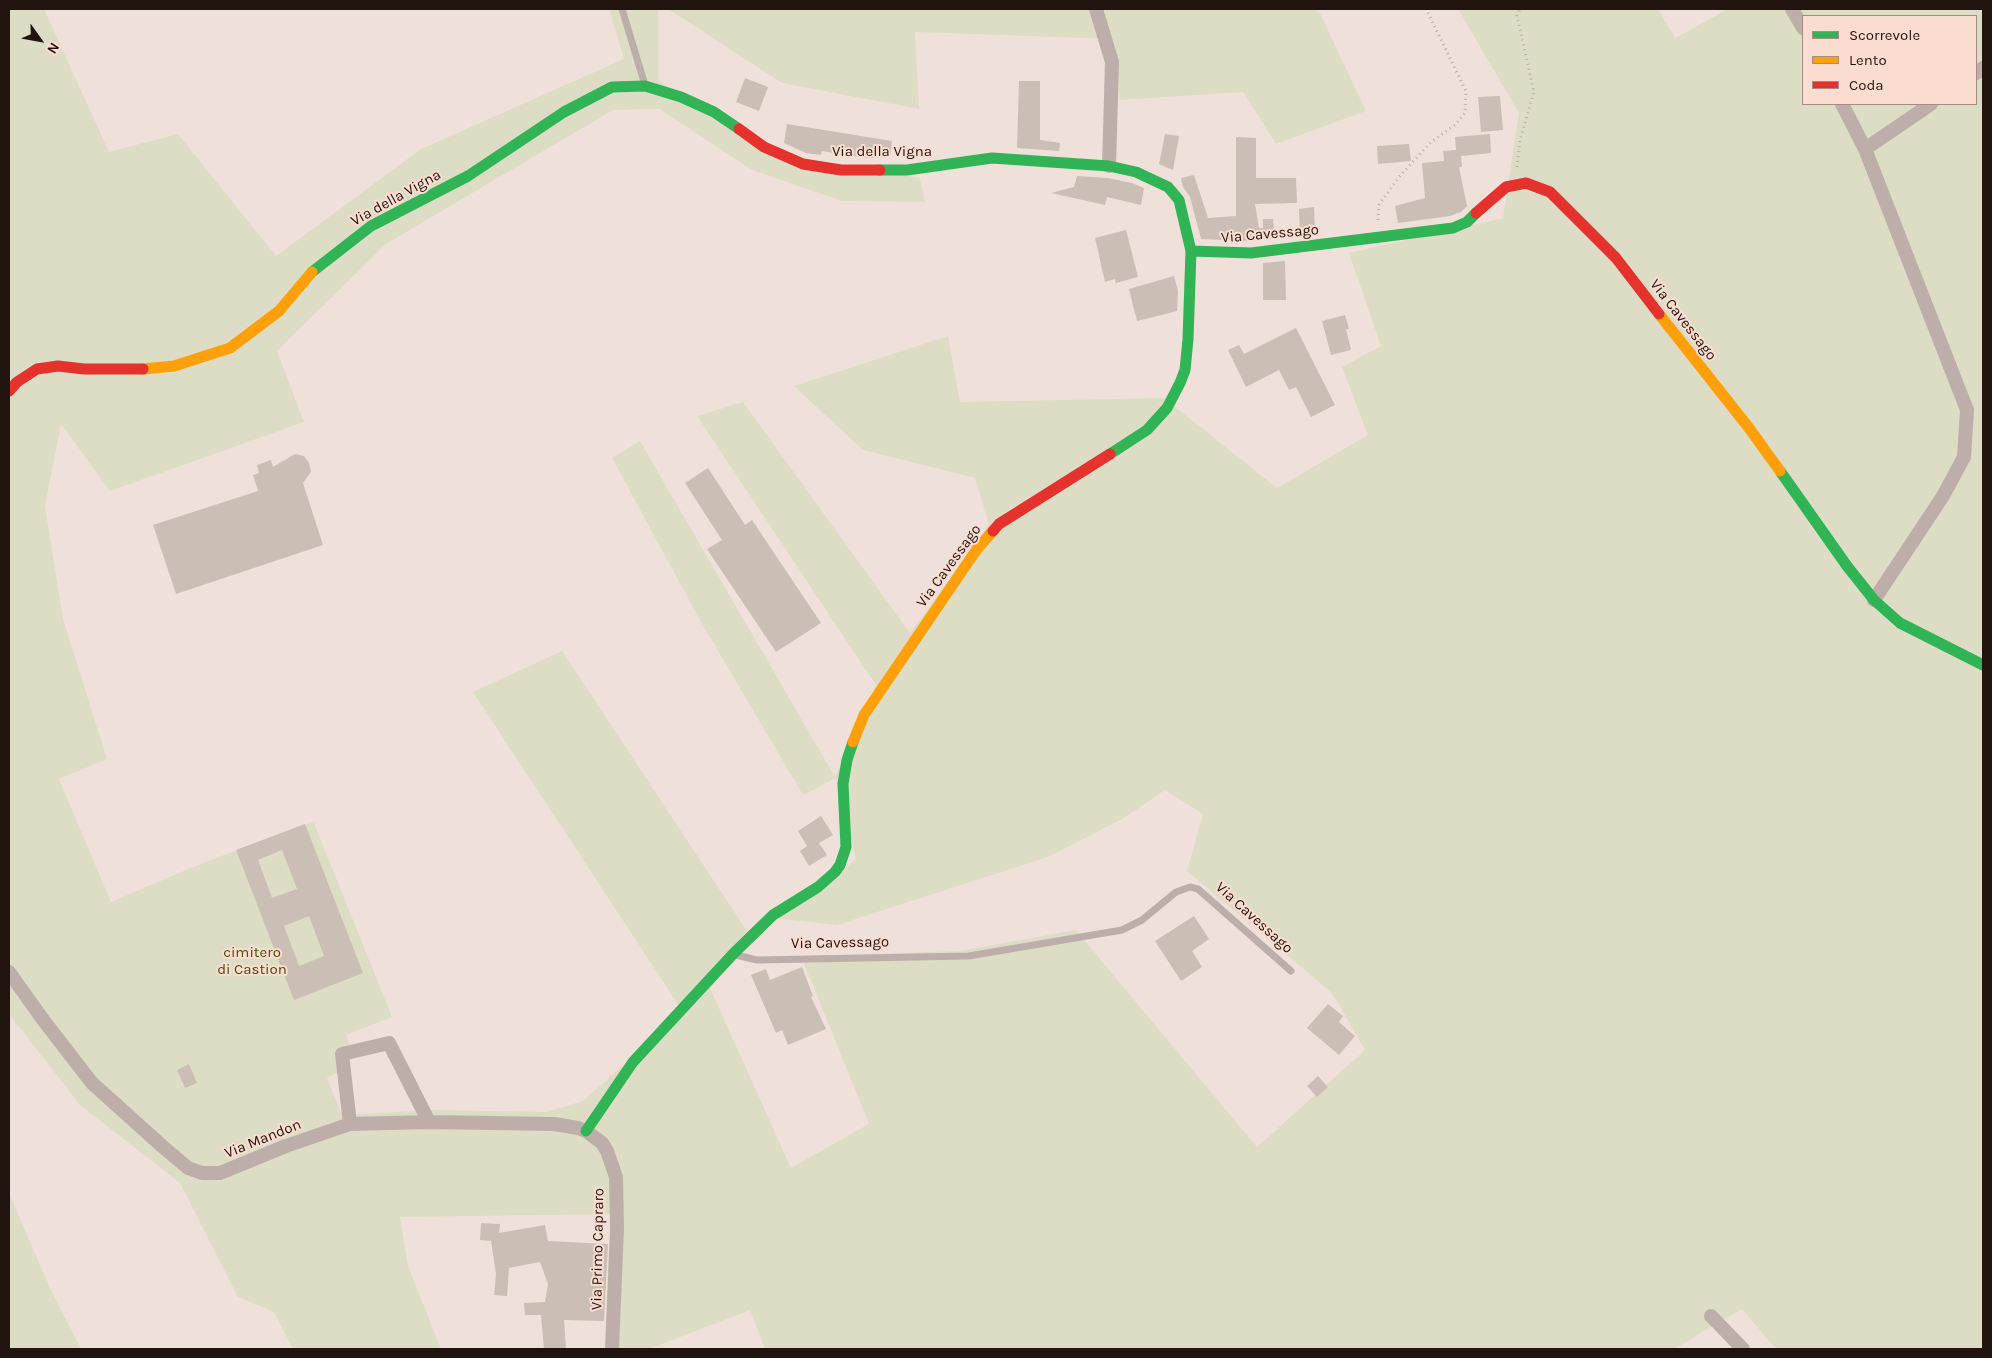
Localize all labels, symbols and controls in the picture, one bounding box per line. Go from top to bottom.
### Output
north arrow [15,15,65,65]
legend [1802,15,1977,105]
text: Scorrevole [1849,26,1920,44]
text: N [43,39,63,57]
text: Lento [1849,51,1887,69]
text: Coda [1849,76,1884,94]
street label: Via della Vigna [832,143,932,161]
street label: Via della Vigna [348,166,444,230]
street label: Via Cavessago [1220,221,1320,247]
street label: Via Cavessago [1646,276,1720,364]
street label: Via Cavessago [913,521,985,611]
street label: Via Cavessago [1212,878,1296,958]
street label: Via Cavessago [791,933,889,953]
park label: cimitero di Castion [217,944,287,979]
street label: Via Mandon [222,1116,304,1162]
street label: Via Primo Capraro [588,1188,608,1310]

